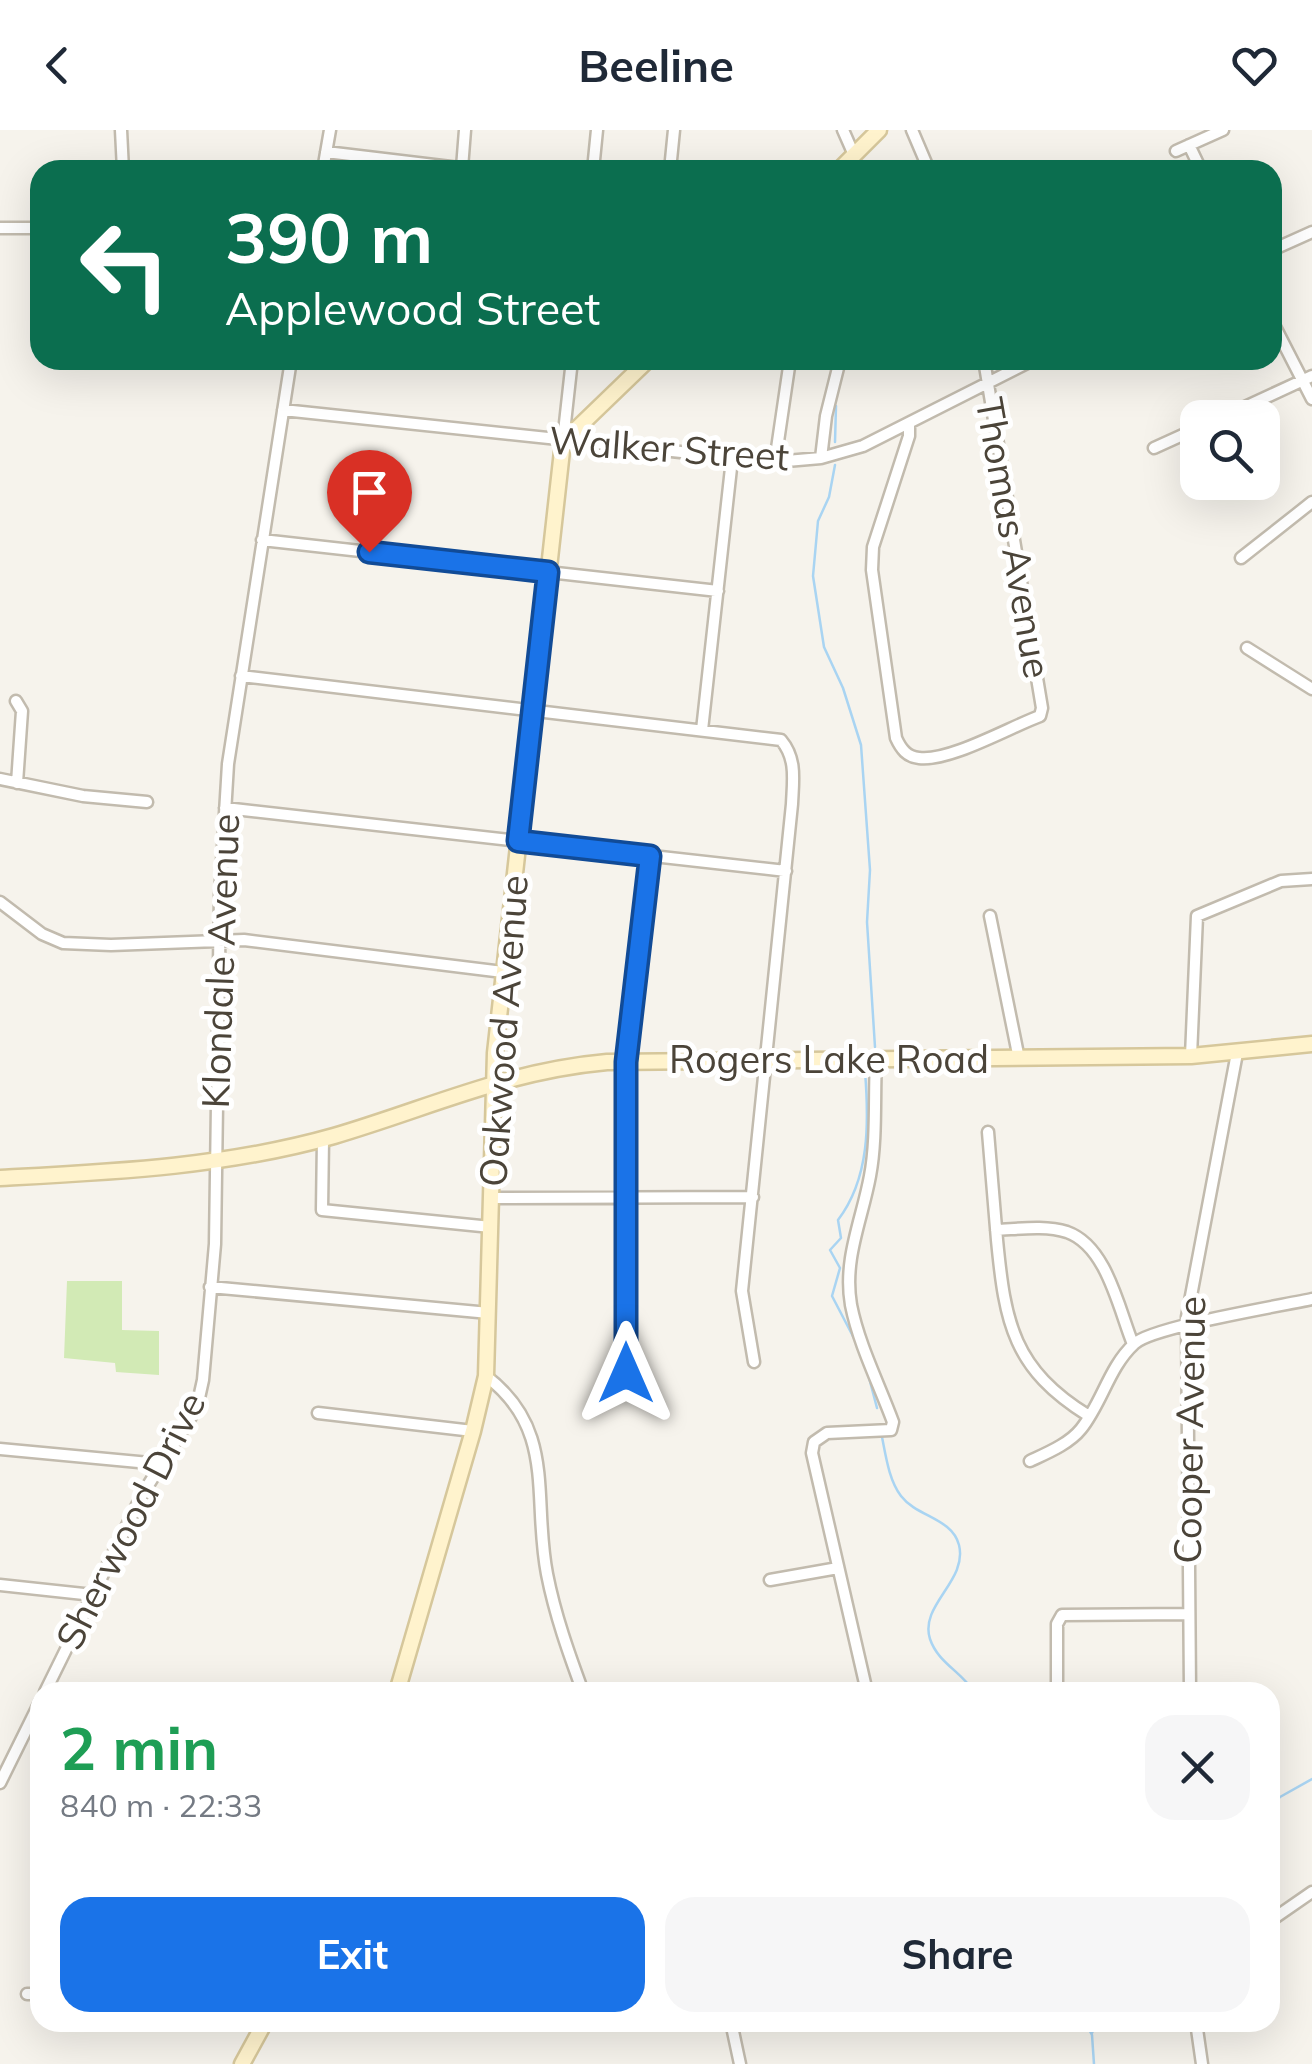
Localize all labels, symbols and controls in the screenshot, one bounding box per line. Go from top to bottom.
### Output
text: Beeline [578,37,734,93]
icon: back [30,38,85,93]
icon: heart [1227,38,1282,93]
text: 390 m [225,193,433,281]
icon: left [60,200,190,330]
text: Applewood Street [225,280,600,336]
street label: Thomas Avenue [966,394,1062,682]
map controls [1180,400,1280,500]
button: search [1180,400,1280,500]
street label: Walker Street [547,416,791,480]
pin [327,450,412,553]
icon: arrive [342,465,397,520]
street label: Klondale Avenue [191,813,249,1109]
street label: Oakwood Avenue [468,873,538,1188]
street label: Rogers Lake Road [669,1035,989,1083]
street label: Cooper Avenue [1163,1296,1215,1564]
position arrow [574,1321,678,1425]
street label: Sherwood Drive [45,1384,216,1657]
text: 2 min [60,1710,218,1785]
button: close [1145,1715,1250,1820]
text: 840 m · 22:33 [60,1785,262,1825]
button: Exit [60,1897,645,2012]
button: Share [665,1897,1250,2012]

